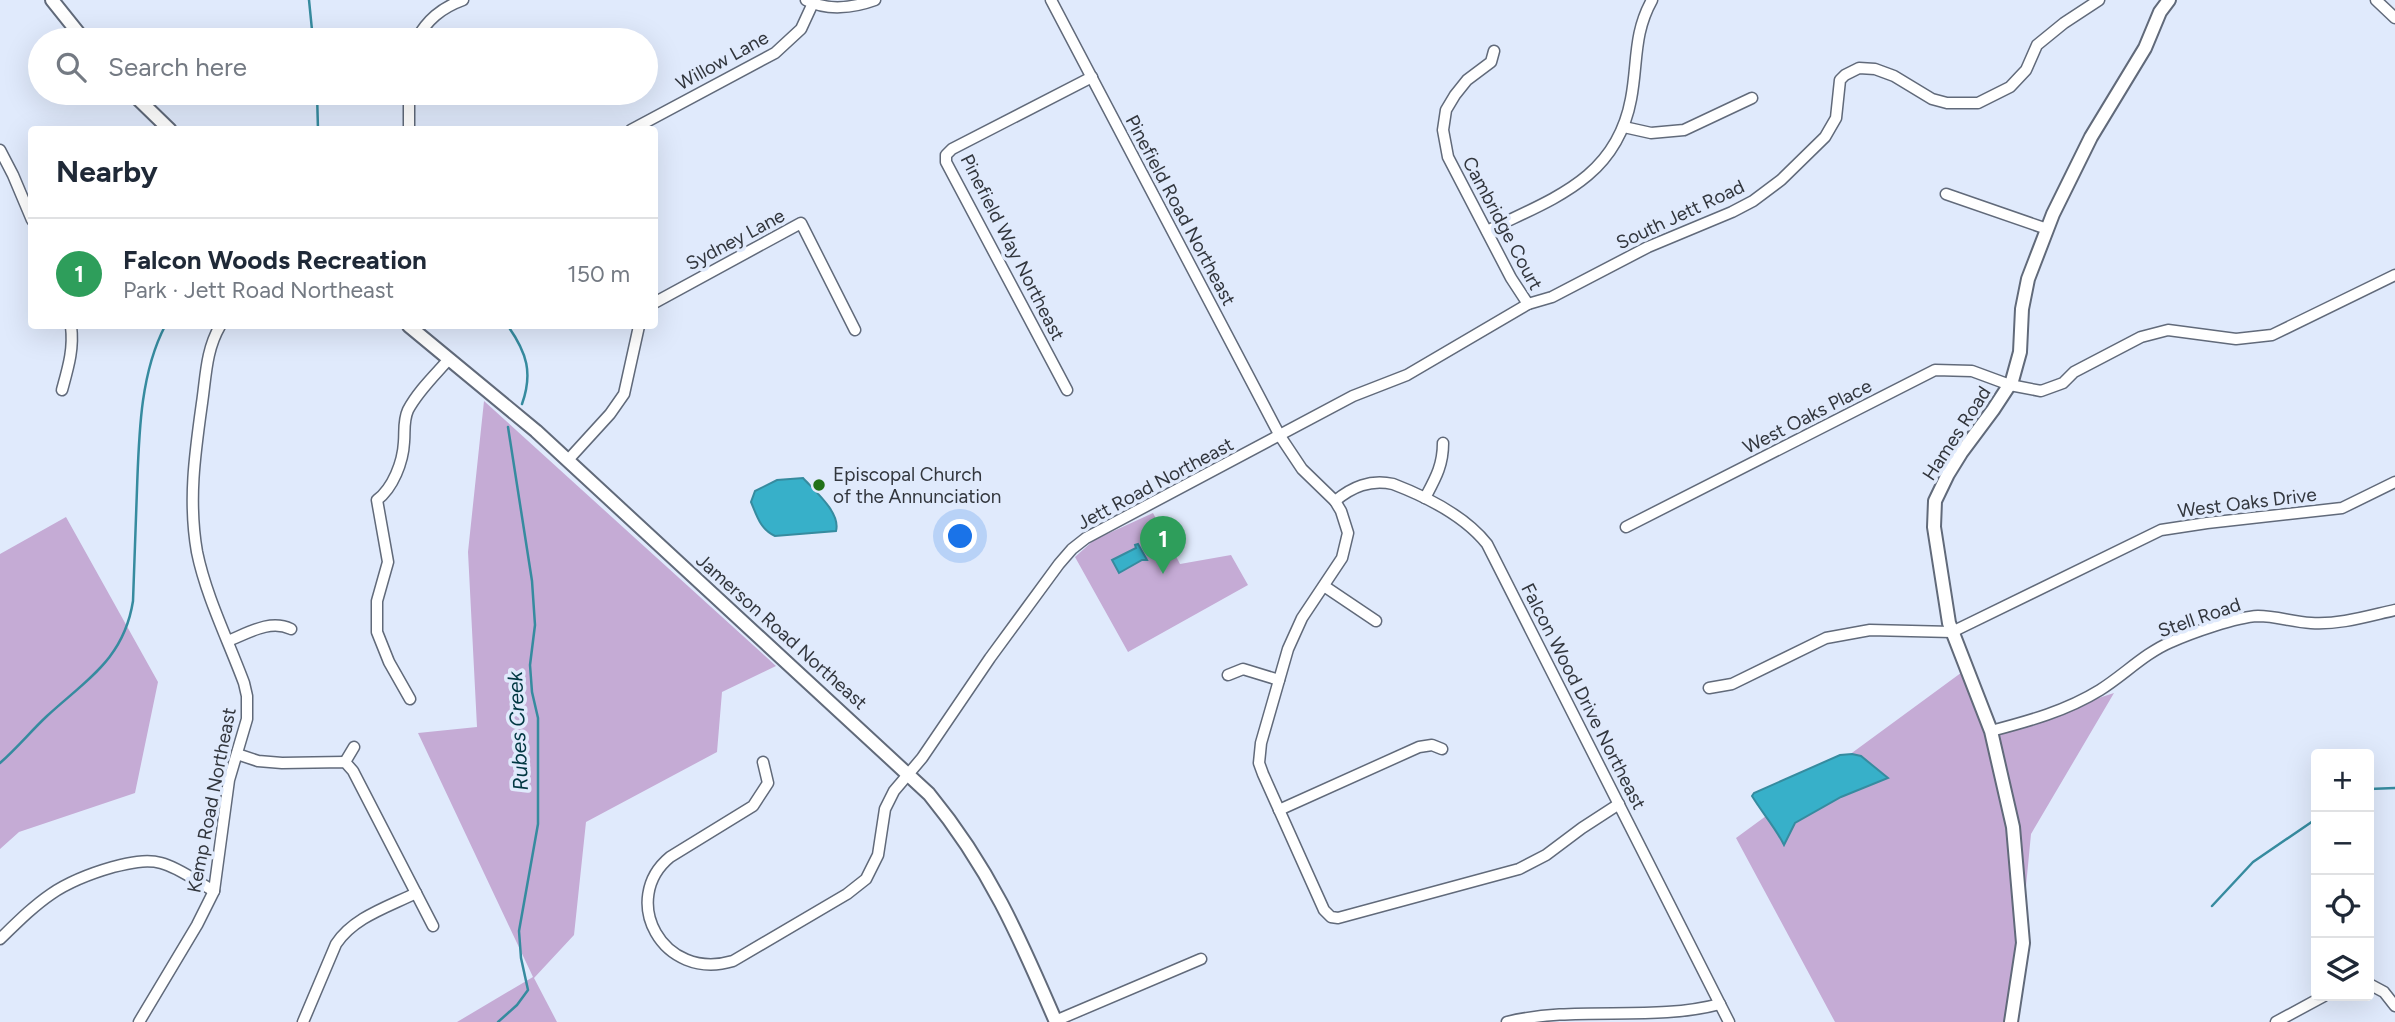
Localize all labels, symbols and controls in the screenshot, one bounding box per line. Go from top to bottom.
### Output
street label: Willow Lane [672,26,772,95]
search box [28,28,658,105]
icon: search [52,48,90,86]
text: Search here [108,51,247,83]
street label: Pinefield Road Northeast [1120,111,1241,310]
street label: Pinefield Way Northeast [956,150,1070,344]
text: Nearby [56,153,158,190]
street label: Cambridge Court [1458,153,1547,294]
street label: South Jett Road [1612,175,1748,254]
street label: Sydney Lane [682,204,789,275]
text: Falcon Woods Recreation [123,244,427,276]
text: 1 [74,260,84,288]
text: 150 m [567,260,630,288]
text: Park · Jett Road Northeast [123,276,394,304]
street label: West Oaks Place [1739,374,1875,459]
street label: Hames Road [1917,382,1995,485]
street label: Jett Road Northeast [1073,433,1237,534]
place label: Episcopal Church of the Annunciation [833,463,1001,508]
marker: Episcopal Church of the Annunciation [811,477,827,493]
street label: West Oaks Drive [2176,483,2318,522]
pin: 1 [1140,516,1186,574]
your location [943,519,977,553]
street label: Jamerson Road Northeast [691,549,872,714]
street label: Falcon Wood Drive Northeast [1516,579,1651,813]
street label: Stell Road [2155,593,2244,642]
water label: Rubes Creek [502,670,533,791]
street label: Kemp Road Northeast [182,705,241,895]
map controls [2311,749,2374,1001]
button: + [2311,749,2374,812]
button: − [2311,812,2374,875]
button: locate [2311,875,2374,938]
button: layers [2311,938,2374,1001]

